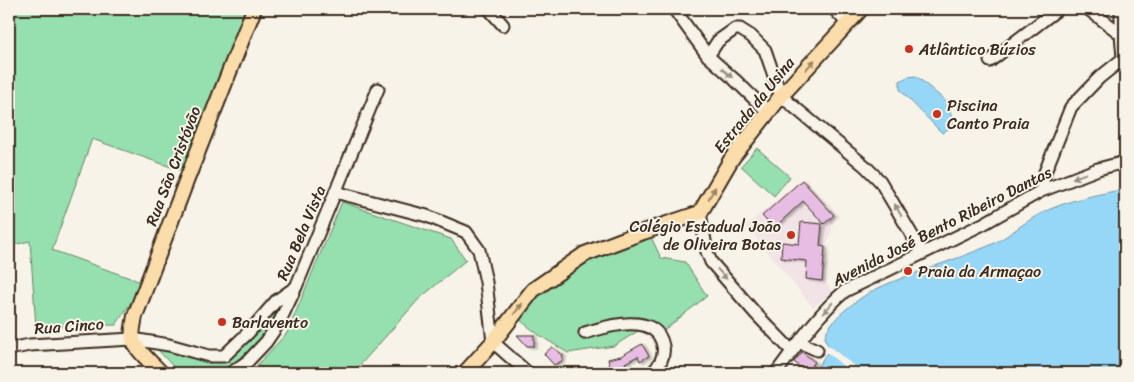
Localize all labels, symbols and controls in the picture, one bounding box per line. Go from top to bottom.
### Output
place label: Atlântico Búzios [918,35,1036,64]
marker: Atlântico Búzios [903,43,915,55]
street label: Estrada da Usina [706,50,803,160]
one-way arrow [804,59,816,71]
one-way arrow [720,67,733,78]
place label: Piscina Canto Praia [947,91,1030,138]
street label: Rua São Cristóvão [137,102,209,230]
marker: Piscina Canto Praia [931,108,943,120]
street label: Avenida José Bento Ribeiro Dantas [826,157,1058,295]
one-way arrow [1071,173,1086,180]
street label: Rua Bela Vista [268,181,334,285]
one-way arrow [707,187,716,200]
one-way arrow [894,203,902,217]
place label: Colégio Estadual João de Oliveira Botas [630,212,781,259]
marker: Colégio Estadual João de Oliveira Botas [785,229,797,241]
place label: Praia da Armaçao [918,257,1041,286]
marker: Praia da Armaçao [902,265,914,277]
one-way arrow [716,268,728,280]
one-way arrow [822,301,833,314]
one-way arrow [513,303,524,316]
place label: Barlavento [232,308,308,337]
street label: Rua Cinco [33,309,105,343]
marker: Barlavento [216,316,228,328]

